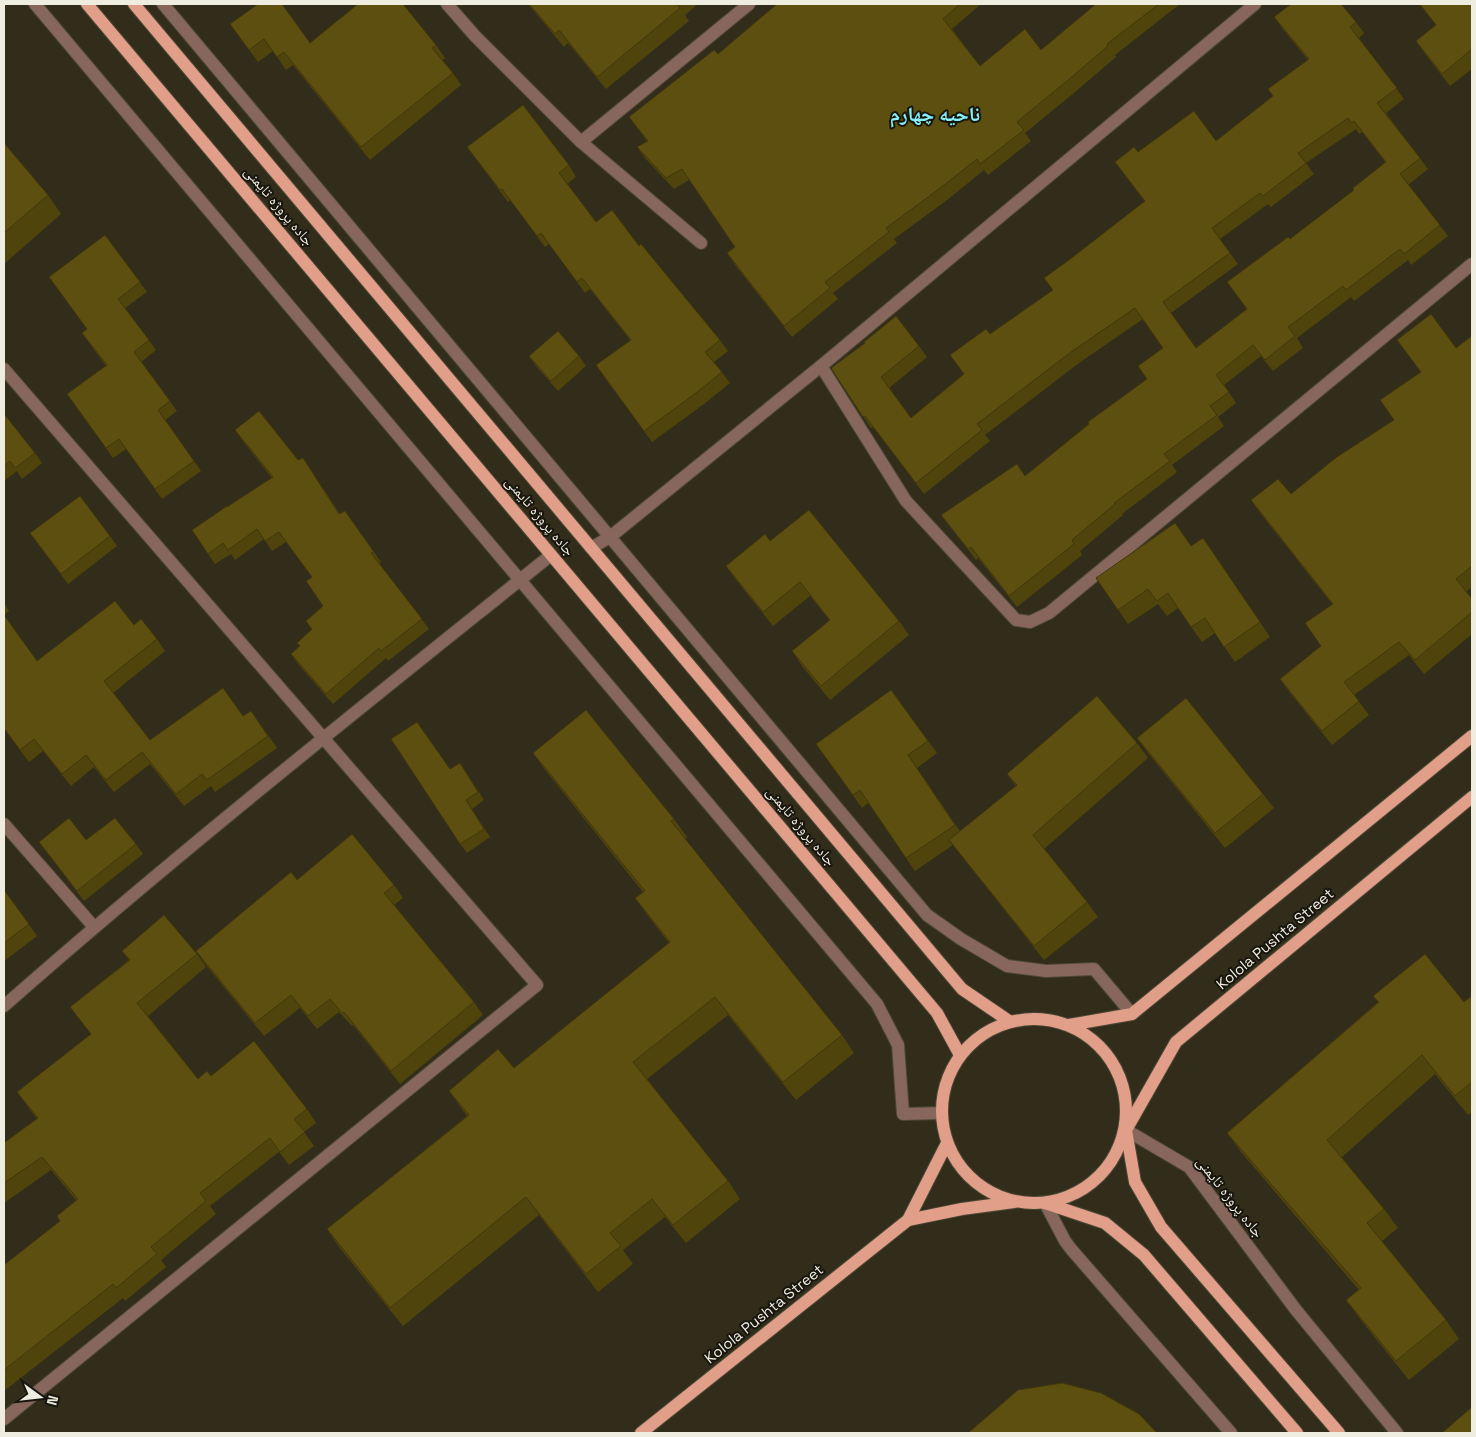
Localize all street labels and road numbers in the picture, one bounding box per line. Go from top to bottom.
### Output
street label: جاده پروژه تایمنی [240,162,319,250]
street label: جاده پروژه تایمنی [501,472,580,560]
street label: جاده پروژه تایمنی [762,782,841,870]
street label: Kolola Pushta Street [1212,884,1337,993]
street label: جاده پروژه تایمنی [1192,1152,1268,1242]
street label: Kolola Pushta Street [700,1260,827,1367]

